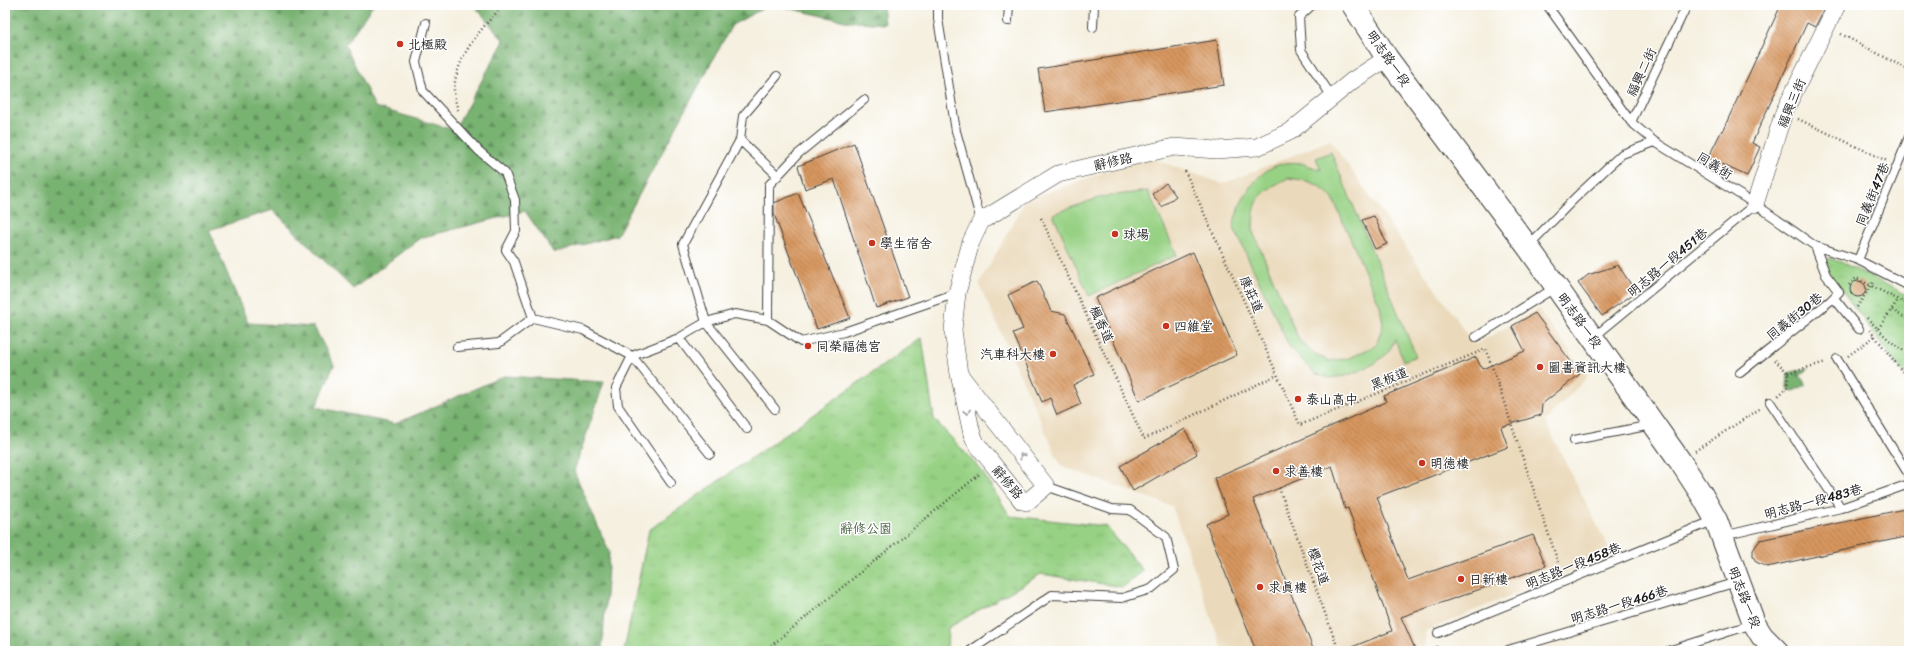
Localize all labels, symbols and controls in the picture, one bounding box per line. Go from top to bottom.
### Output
street label: 明志路一段 [1361,25,1417,92]
place label: 北極殿 [408,33,447,56]
marker: 北極殿 [395,39,405,49]
street label: 福興二街 [1620,44,1663,101]
street label: 福興三街 [1771,75,1812,132]
street label: 同義街 [1692,145,1737,186]
street label: 辭修路 [1092,146,1135,177]
street label: 同義街47巷 [1849,159,1896,230]
street label: 明志路一段451巷 [1622,222,1713,303]
place label: 球場 [1123,223,1149,246]
marker: 球場 [1110,229,1120,239]
place label: 學生宿舍 [880,232,932,255]
marker: 學生宿舍 [867,238,877,248]
street label: 康莊道 [1233,272,1270,317]
street label: 同義街30巷 [1761,286,1828,347]
street label: 明志路一段 [1551,287,1608,353]
street label: 楓香道 [1083,302,1120,347]
place label: 四維堂 [1174,315,1213,338]
marker: 四維堂 [1161,321,1171,331]
place label: 同榮福德宮 [816,335,881,358]
marker: 同榮福德宮 [803,341,813,351]
place label: 汽車科大樓 [980,343,1045,366]
marker: 汽車科大樓 [1048,349,1058,359]
place label: 圖書資訊大樓 [1548,356,1626,379]
street label: 黑板道 [1367,360,1412,396]
marker: 圖書資訊大樓 [1535,362,1545,372]
place label: 泰山高中 [1306,388,1358,411]
marker: 泰山高中 [1293,394,1303,404]
one-way arrow [963,409,971,415]
place label: 明德樓 [1430,452,1469,475]
one-way arrow [1020,453,1027,460]
marker: 明德樓 [1417,458,1427,468]
street label: 辭修路 [986,460,1029,505]
place label: 求善樓 [1284,460,1323,483]
marker: 求善樓 [1271,466,1281,476]
street label: 明志路一段483巷 [1761,477,1865,526]
park label: 辭修公園 [840,517,892,540]
street label: 明志路一段458巷 [1522,536,1625,595]
street label: 櫻花道 [1301,544,1336,588]
street label: 明志路一段 [1722,563,1767,632]
place label: 日新樓 [1469,568,1508,591]
marker: 日新樓 [1456,574,1466,584]
place label: 求真樓 [1268,576,1307,599]
street label: 明志路一段466巷 [1568,579,1671,630]
marker: 求真樓 [1255,582,1265,592]

